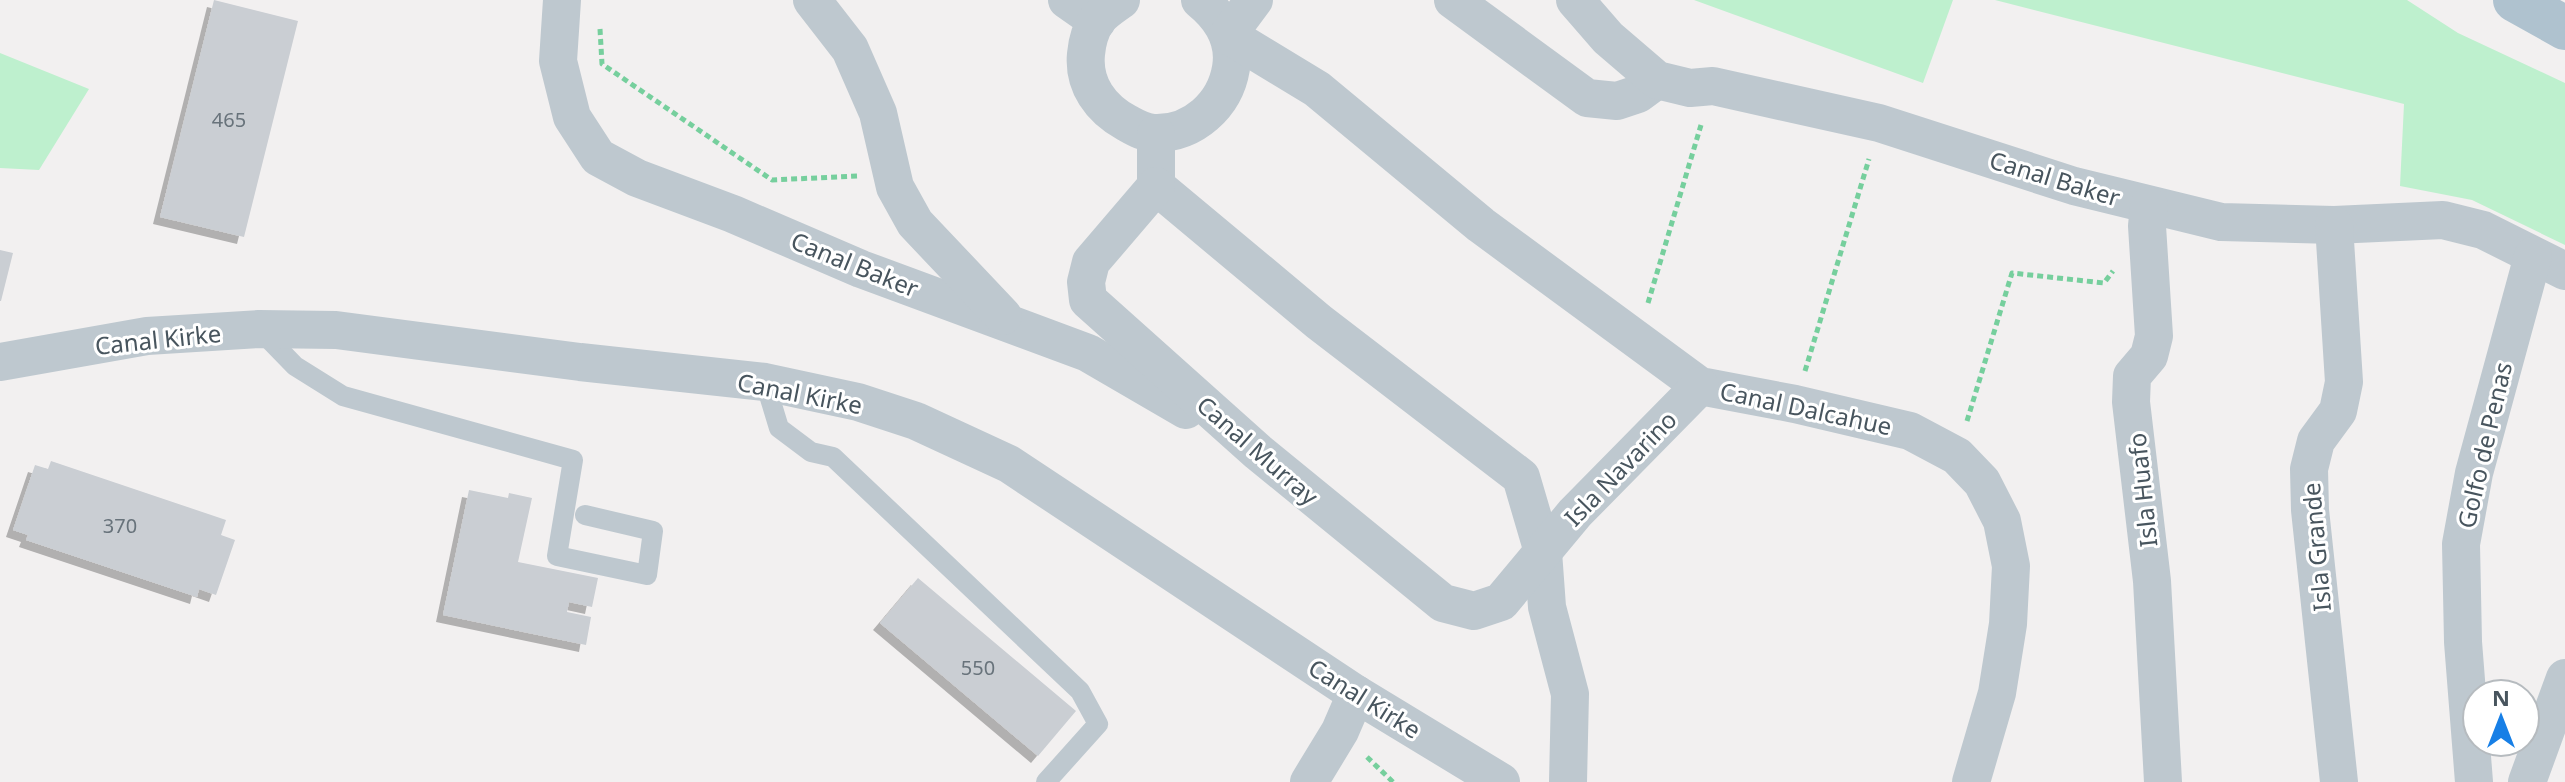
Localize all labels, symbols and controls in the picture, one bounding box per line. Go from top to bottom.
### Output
house number: 465 [212,106,246,133]
street label: Canal Baker [1986,143,2124,213]
street label: Canal Baker [786,223,924,305]
street label: Canal Kirke [93,316,223,362]
street label: Golfo de Penas [2449,359,2519,531]
street label: Canal Kirke [735,365,865,421]
street label: Canal Dalcahue [1717,374,1895,442]
street label: Canal Murray [1190,388,1326,512]
street label: Isla Navarino [1557,403,1683,533]
street label: Isla Huafo [2120,431,2164,549]
street label: Isla Grande [2294,481,2338,613]
house number: 370 [103,512,137,539]
street label: Canal Kirke [1303,650,1427,746]
house number: 550 [961,654,995,681]
north arrow [2461,678,2541,758]
text: N [2492,682,2510,712]

